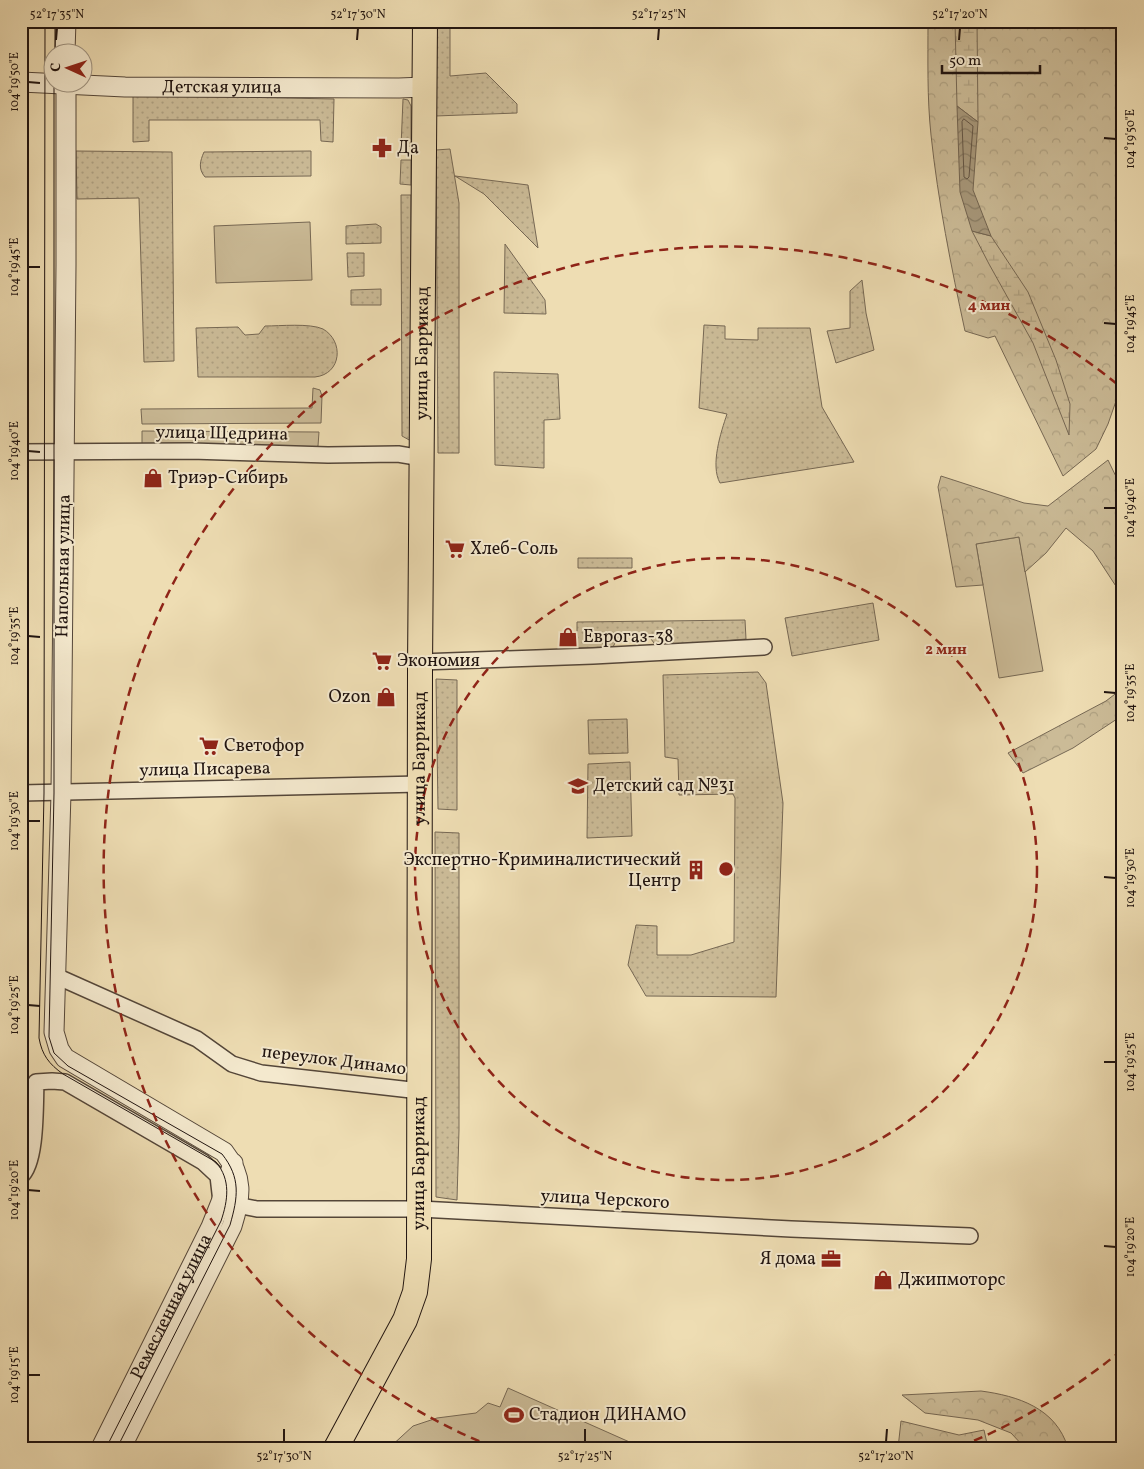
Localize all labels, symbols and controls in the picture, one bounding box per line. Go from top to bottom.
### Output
text: 52°17'35"N [30,7,84,23]
text: 52°17'30"N [330,7,386,23]
text: 52°17'25"N [632,7,686,23]
text: 52°17'20"N [932,7,988,23]
north arrow [42,42,92,92]
scale bar [942,42,1039,74]
text: 50 m [949,51,981,72]
text: 104°19'50"E [7,52,23,112]
text: С [47,62,66,72]
street label: Детская улица [162,75,282,100]
text: 104°19'50"E [1123,109,1139,169]
place label: Да [397,136,419,161]
pharmacy icon: Да [371,137,393,159]
text: 104°19'45"E [7,238,23,296]
street label: улица Баррикад [409,286,435,420]
text: 104°19'45"E [1123,295,1139,353]
text: 4 мин [968,296,1011,317]
street label: улица Щедрина [155,420,289,448]
text: 104°19'40"E [7,421,23,481]
place label: Триэр-Сибирь [168,466,288,491]
shop icon: Триэр-Сибирь [142,467,164,489]
text: 104°19'40"E [1123,478,1139,538]
street label: Напольная улица [50,494,78,638]
place label: Хлеб-Соль [470,537,558,562]
supermarket icon: Хлеб-Соль [444,538,466,560]
text: 104°19'35"E [7,606,23,666]
place label: Еврогаз-38 [583,625,673,650]
shop icon: Еврогаз-38 [557,626,579,648]
text: 2 мин [925,640,967,661]
place label: Экономия [397,649,480,674]
supermarket icon: Экономия [371,650,393,672]
text: 104°19'35"E [1123,663,1139,723]
place label: Ozon [329,685,371,710]
shop icon: Ozon [375,686,397,708]
street label: улица Баррикад [407,692,432,825]
place label: Светофор [224,734,304,759]
supermarket icon: Светофор [198,735,220,757]
street label: улица Писарева [139,756,271,784]
place label: Детский сад №31 [593,774,735,799]
school or university icon: Детский сад №31 [567,775,589,797]
text: 104°19'30"E [7,791,23,851]
place label: Экспертно-Криминалистический Центр [403,848,681,894]
text: 104°19'30"E [1123,848,1139,908]
building icon: Экспертно-Криминалистический Центр [685,859,707,881]
centre of rings [717,860,735,878]
text: 104°19'25"E [7,975,23,1035]
text: 104°19'25"E [1123,1032,1139,1092]
street label: переулок Динамо [260,1040,408,1082]
street label: улица Баррикад [407,1097,432,1230]
text: 104°19'20"E [7,1160,23,1220]
street label: улица Черского [540,1184,670,1216]
text: 104°19'20"E [1123,1217,1139,1277]
street label: Ремесленная улица [125,1230,218,1384]
place label: Я дома [760,1247,816,1272]
office icon: Я дома [820,1248,842,1270]
place label: Джипмоторс [898,1268,1006,1293]
shop icon: Джипмоторс [872,1269,894,1291]
text: 104°19'15"E [7,1346,23,1404]
place label: Стадион ДИНАМО [529,1403,686,1428]
sports icon: Стадион ДИНАМО [503,1404,525,1426]
text: 52°17'30"N [256,1449,312,1465]
text: 52°17'25"N [558,1449,612,1465]
text: 52°17'20"N [858,1449,914,1465]

